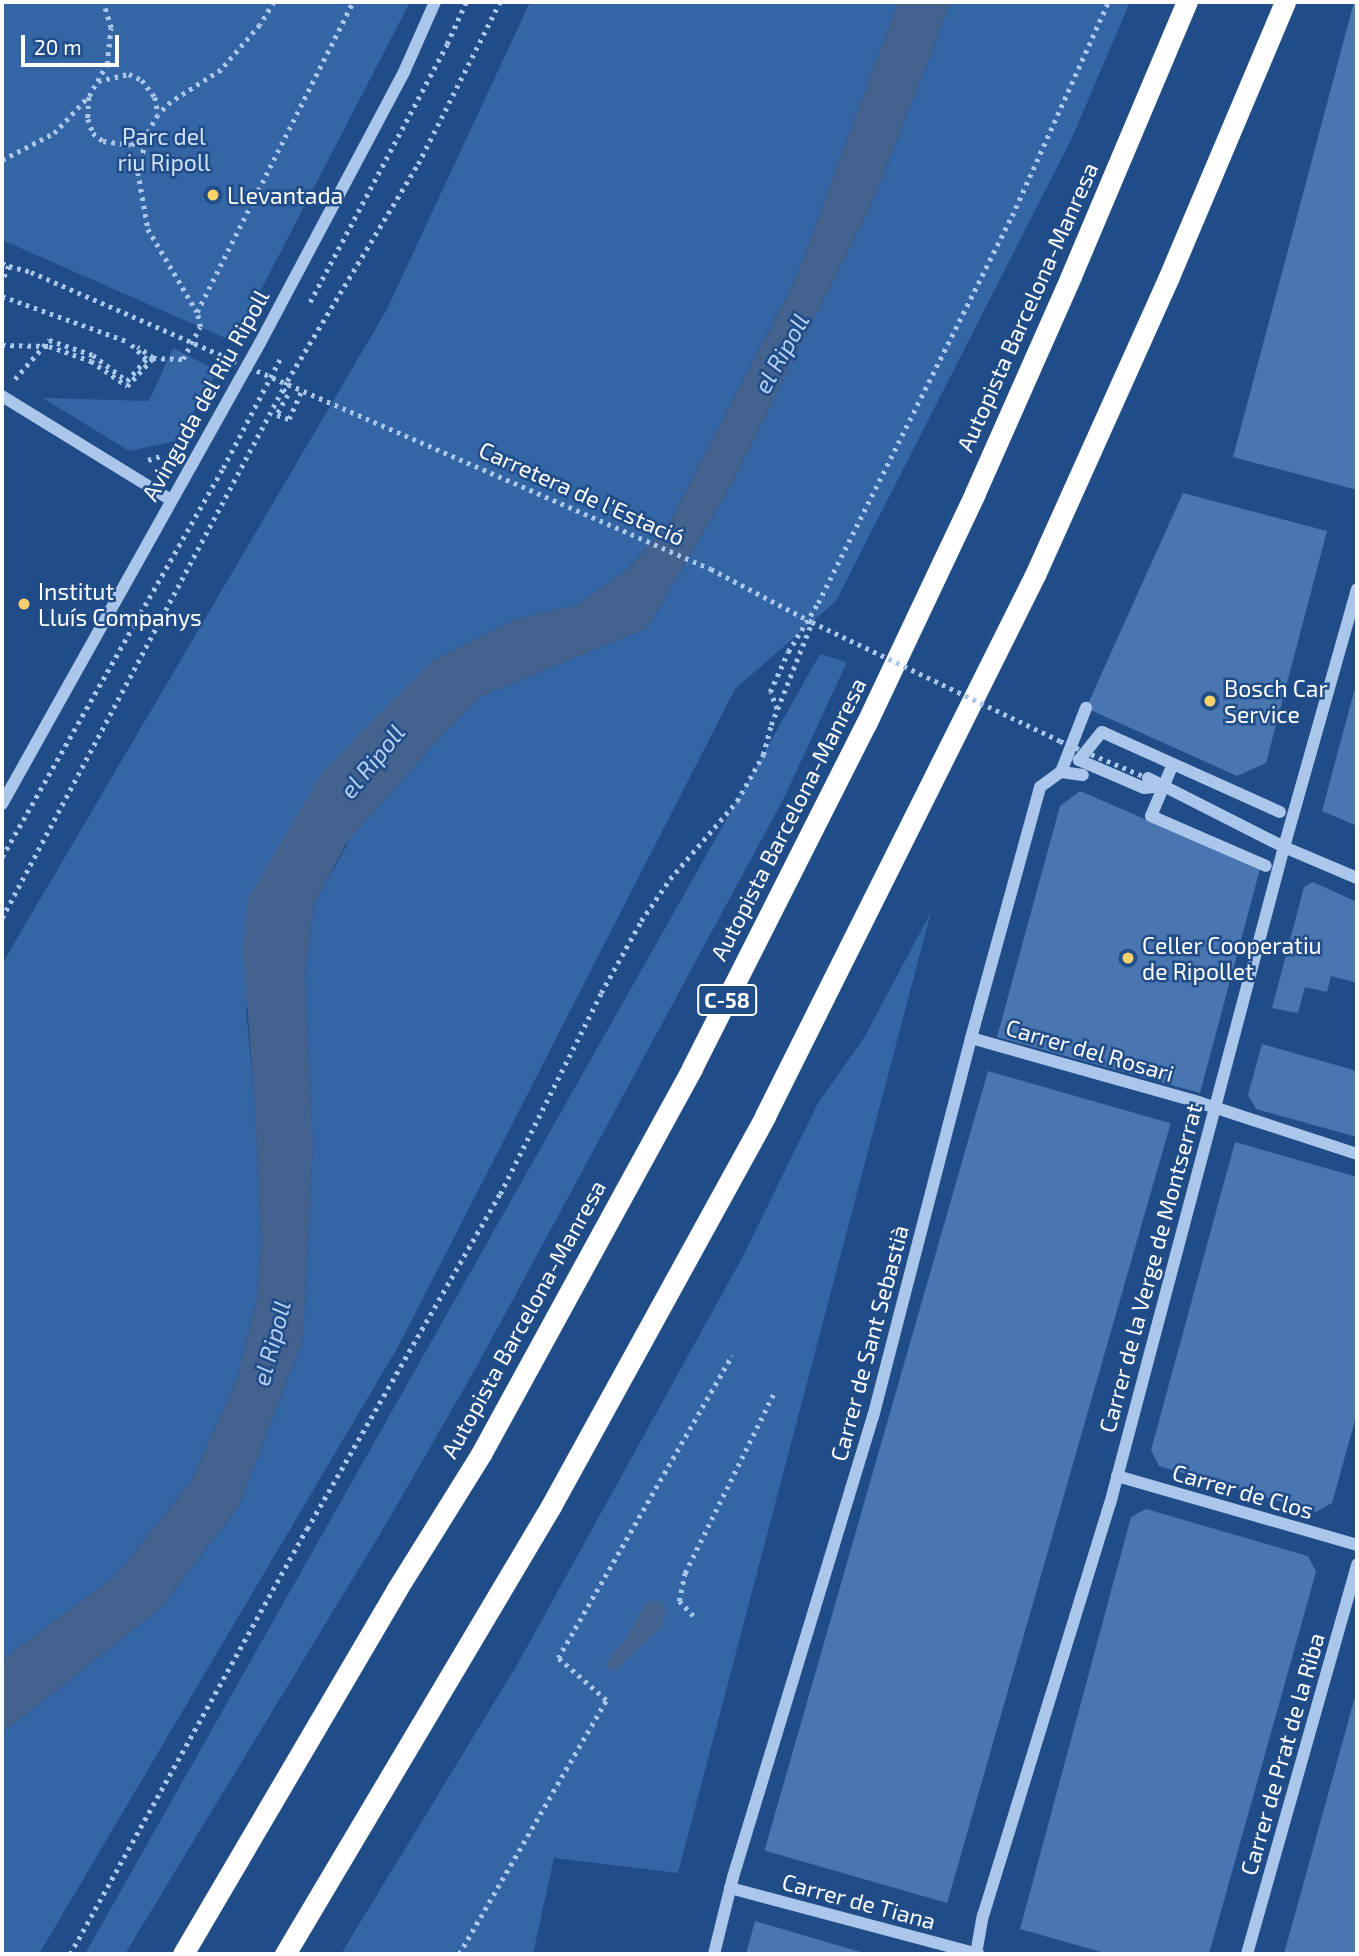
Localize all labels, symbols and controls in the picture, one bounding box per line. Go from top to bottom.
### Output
scale bar [24,21,122,65]
text: 20 m [34,34,82,59]
park label: Parc del riu Ripoll [117,122,211,176]
street label: Autopista Barcelona-Manresa [951,158,1103,456]
place label: Llevantada [227,181,343,209]
marker: Llevantada [205,187,221,203]
street label: Avinguda del Riu Ripoll [135,284,275,506]
water label: el Ripoll [747,308,815,398]
street label: Carretera de l'Estació [475,435,689,551]
place label: Institut Lluís Companys [38,577,202,631]
marker: Institut Lluís Companys [16,596,32,612]
street label: Autopista Barcelona-Manresa [705,673,871,965]
place label: Bosch Car Service [1224,674,1328,728]
marker: Bosch Car Service [1202,693,1218,709]
water label: el Ripoll [333,718,411,804]
place label: Celler Cooperatiu de Ripollet [1142,931,1322,985]
marker: Celler Cooperatiu de Ripollet [1120,950,1136,966]
road number: C-58 [696,982,758,1018]
street label: Carrer del Rosari [1002,1013,1178,1087]
street label: Carrer de la Verge de Montserrat [1093,1100,1207,1436]
street label: Autopista Barcelona-Manresa [435,1175,611,1463]
street label: Carrer de Sant Sebastià [824,1222,914,1464]
water label: el Ripoll [246,1297,296,1389]
street label: Carrer de Clos [1169,1458,1317,1524]
street label: Carrer de Prat de la Riba [1234,1629,1330,1879]
street label: Carrer de Tiana [779,1867,939,1935]

